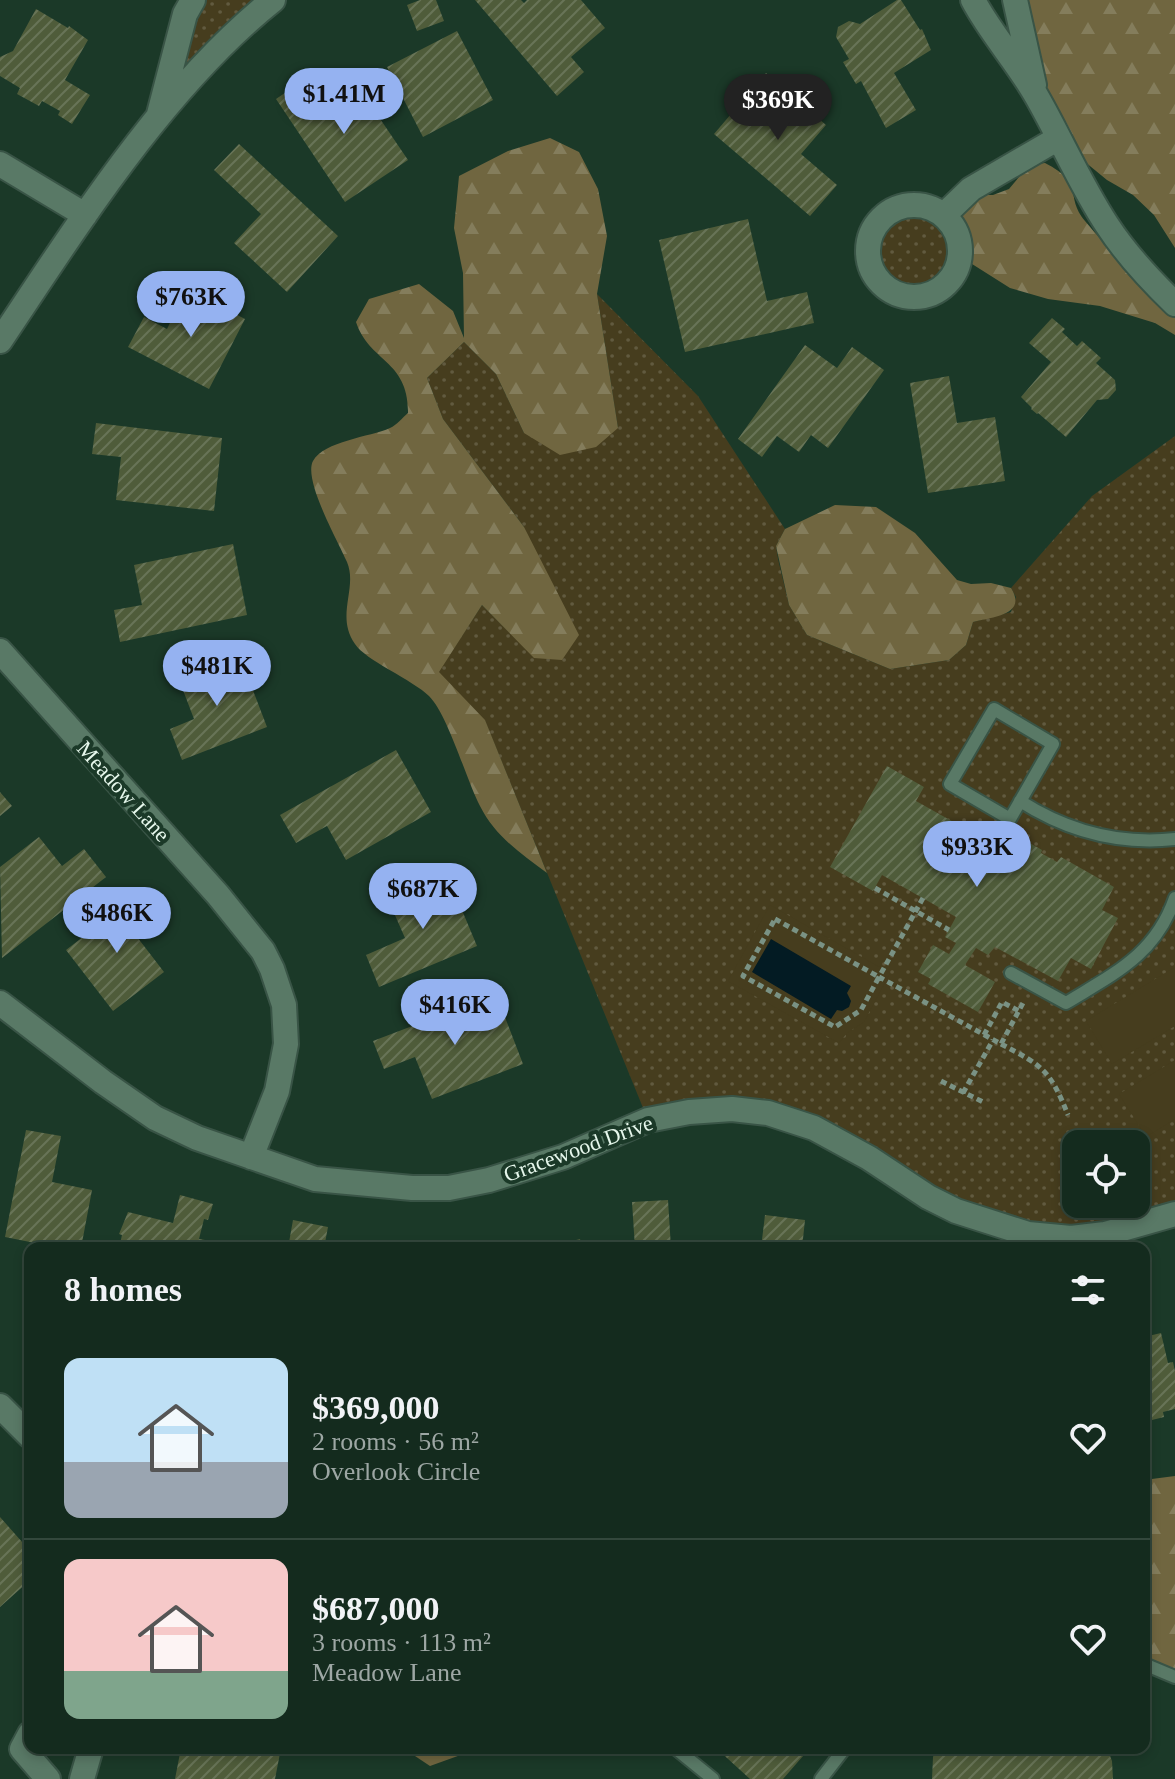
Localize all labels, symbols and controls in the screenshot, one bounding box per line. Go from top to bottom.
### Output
pin: $1.41M [279,68,409,136]
pin: $369K [722,74,834,142]
text: $1.41M [302,79,386,108]
text: $369K [742,85,814,114]
pin: $763K [135,271,247,339]
text: $763K [155,282,227,311]
pin: $481K [161,640,273,708]
text: $481K [181,651,253,680]
street label: Meadow Lane [72,736,175,847]
pin: $933K [921,821,1033,889]
text: $933K [941,832,1013,861]
pin: $687K [367,863,479,931]
text: $687K [387,874,459,903]
pin: $486K [61,887,173,955]
text: $486K [81,898,153,927]
pin: $416K [399,979,511,1047]
text: $416K [419,990,491,1019]
street label: Gracewood Drive [500,1110,656,1187]
map controls [1062,1130,1150,1218]
button: locate [1062,1130,1150,1218]
icon: filters [1066,1268,1110,1312]
text: 8 homes [64,1271,182,1308]
text: $369,000 [312,1389,440,1426]
icon: home [128,1390,224,1486]
icon: heart [1066,1416,1110,1460]
text: 2 rooms · 56 m² [312,1427,479,1456]
text: Overlook Circle [312,1457,480,1486]
text: $687,000 [312,1590,440,1627]
icon: home [128,1591,224,1687]
icon: heart [1066,1617,1110,1661]
text: 3 rooms · 113 m² [312,1628,491,1657]
text: Meadow Lane [312,1658,461,1687]

